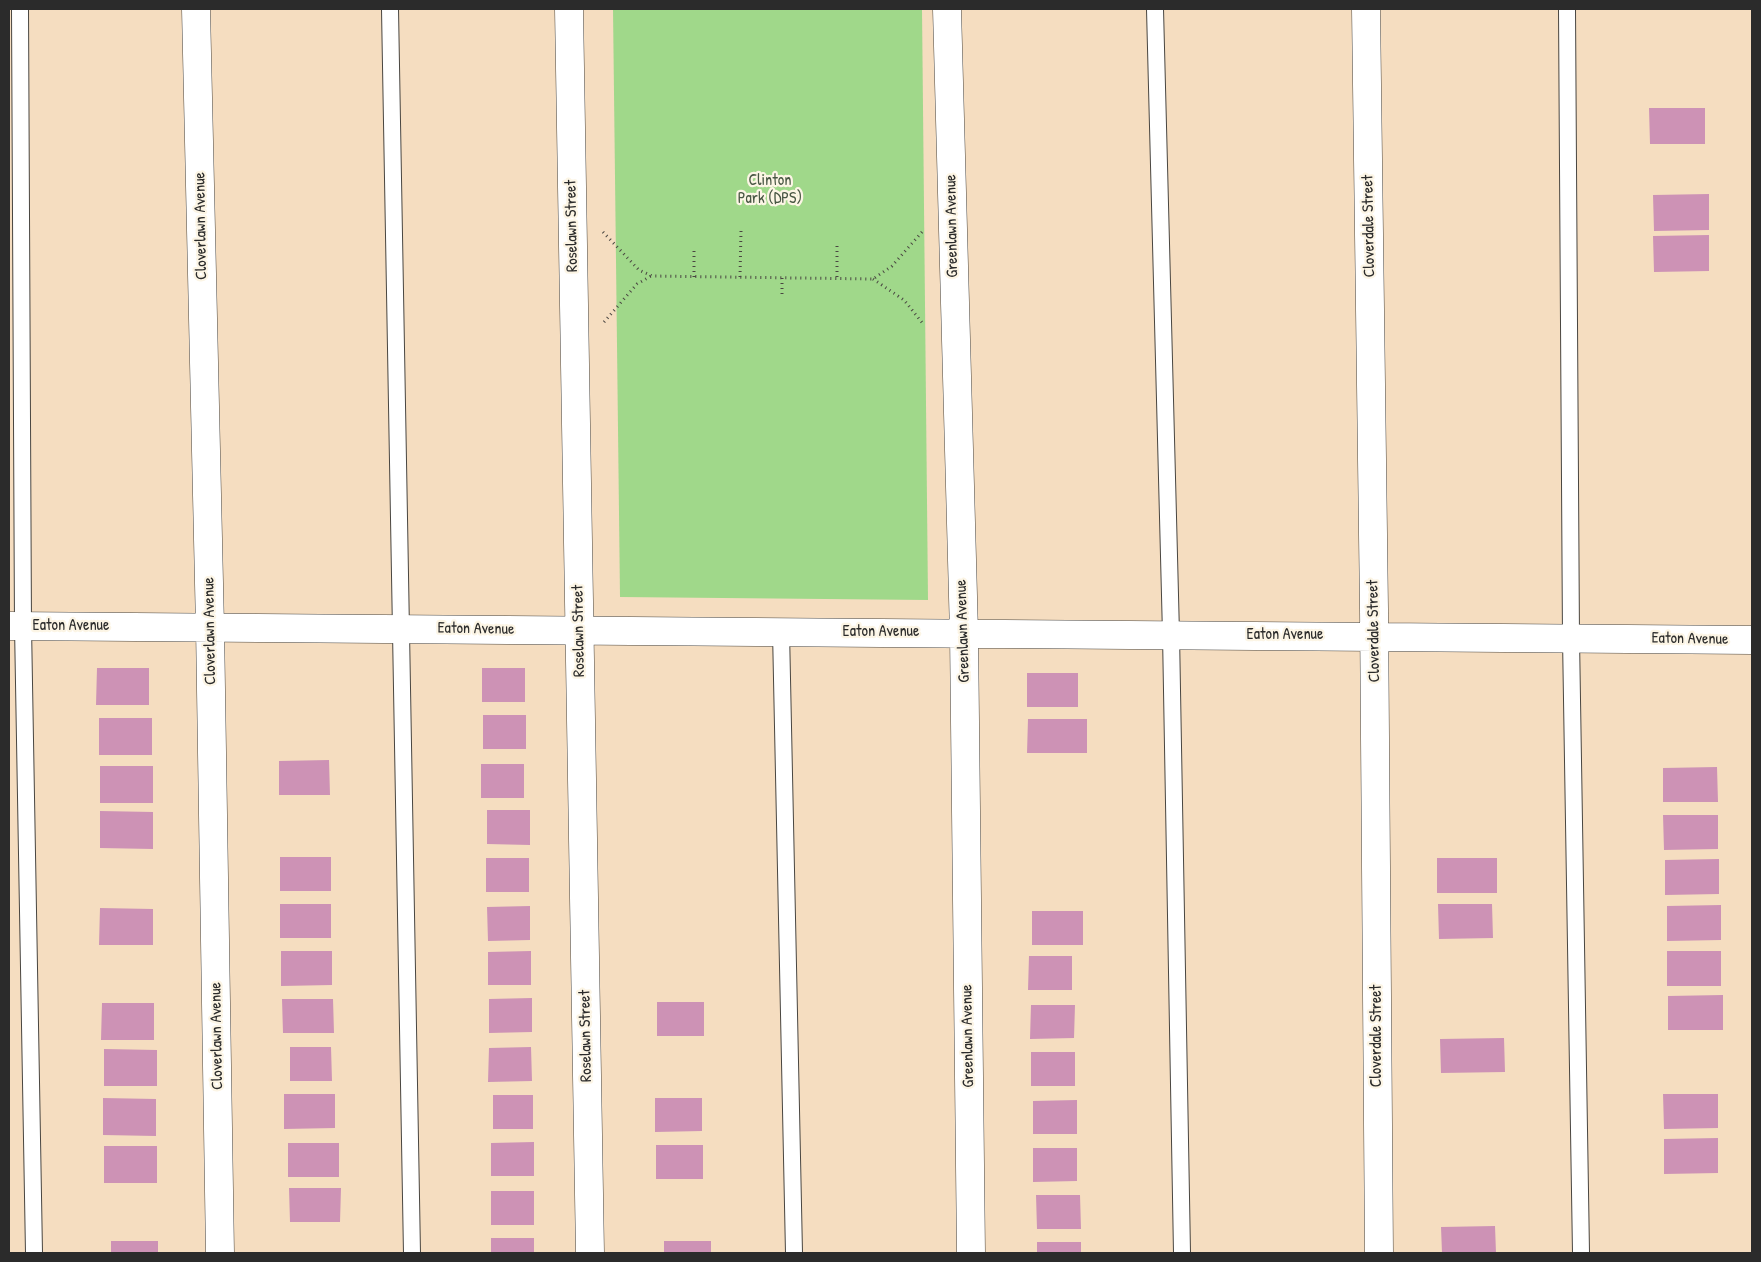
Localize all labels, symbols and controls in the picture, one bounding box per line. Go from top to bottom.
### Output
park label: Clinton Park (DPS) [738,171,802,209]
street label: Cloverlawn Avenue [190,172,212,280]
street label: Greenlawn Avenue [942,174,962,278]
street label: Cloverdale Street [1359,175,1379,277]
street label: Roselawn Street [562,180,582,272]
street label: Cloverlawn Avenue [199,577,221,685]
street label: Greenlawn Avenue [952,579,974,683]
street label: Cloverdale Street [1364,580,1384,682]
street label: Roselawn Street [569,585,589,677]
street label: Eaton Avenue [33,616,109,636]
street label: Eaton Avenue [437,619,515,639]
street label: Eaton Avenue [843,622,919,642]
street label: Eaton Avenue [1247,625,1323,645]
street label: Eaton Avenue [1651,629,1729,649]
street label: Cloverlawn Avenue [206,982,228,1090]
street label: Greenlawn Avenue [958,984,978,1088]
street label: Cloverdale Street [1367,985,1387,1087]
street label: Roselawn Street [576,990,596,1082]

